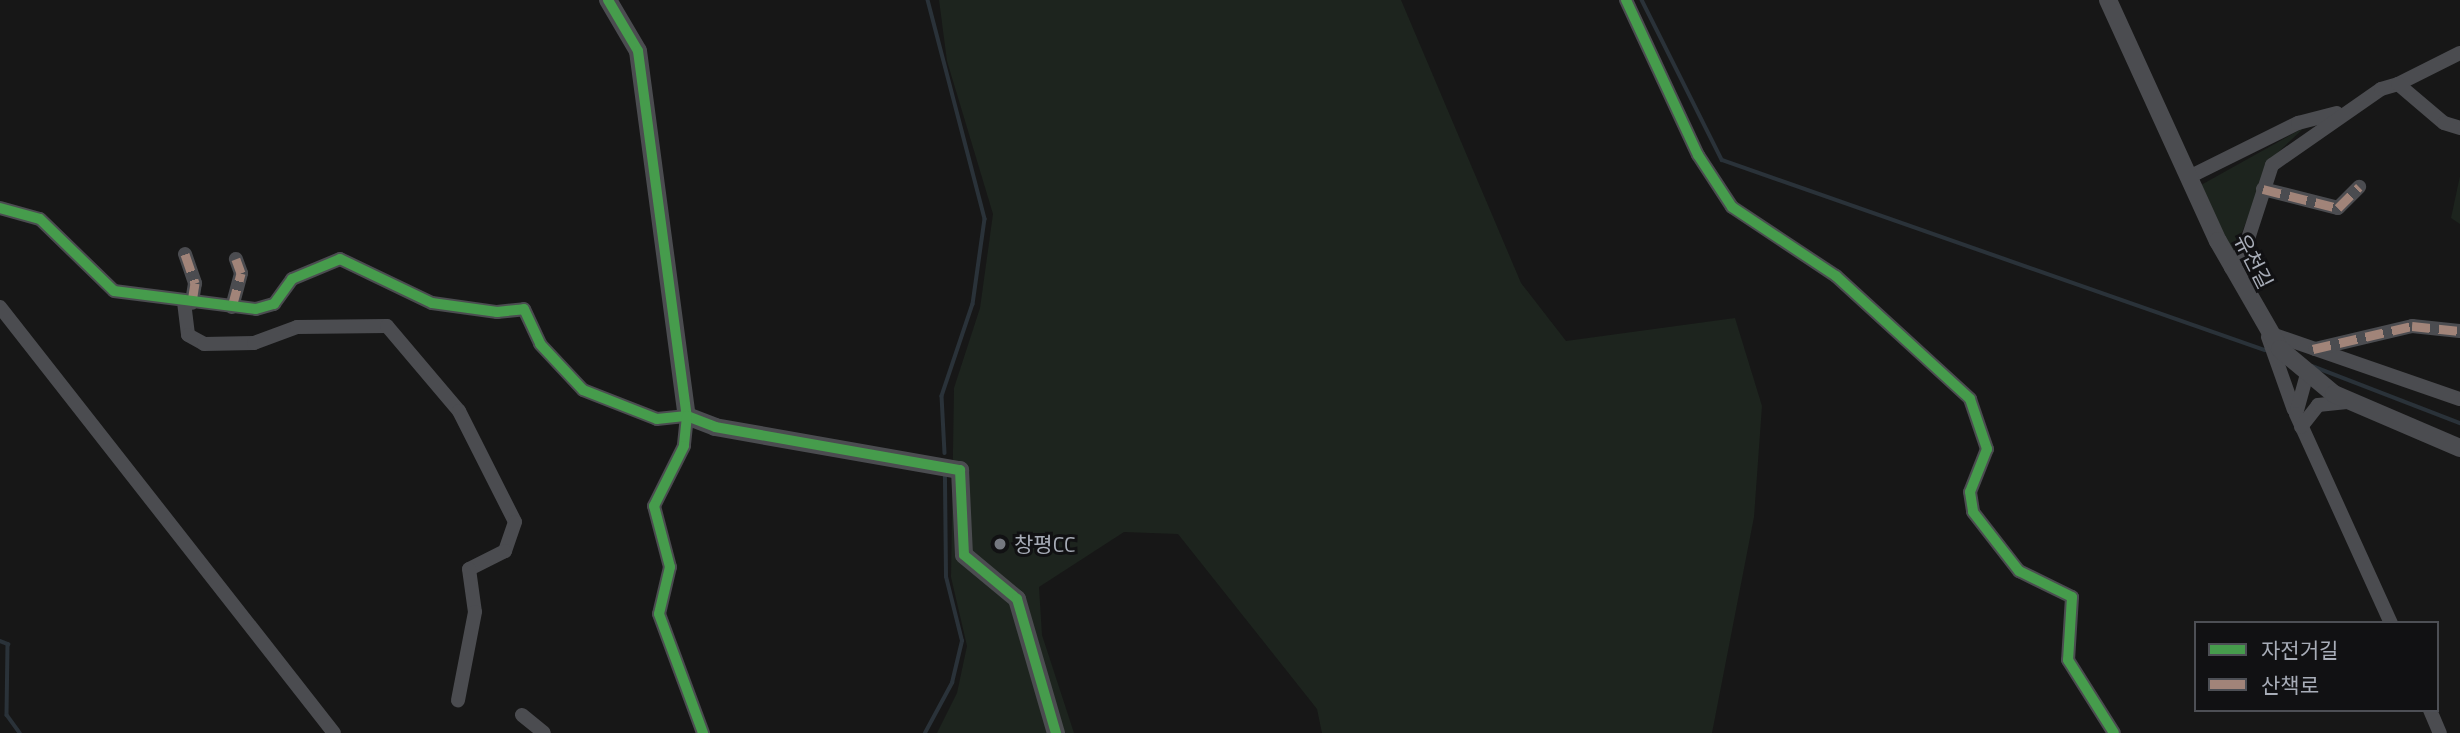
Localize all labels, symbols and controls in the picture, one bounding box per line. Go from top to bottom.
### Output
street label: 유천길 [2230,229,2278,293]
place label: 창평CC [1014,531,1075,557]
marker: 창평CC [992,536,1008,552]
legend [2194,621,2439,712]
text: 자전거길 [2261,634,2338,666]
text: 산책로 [2261,669,2319,701]

